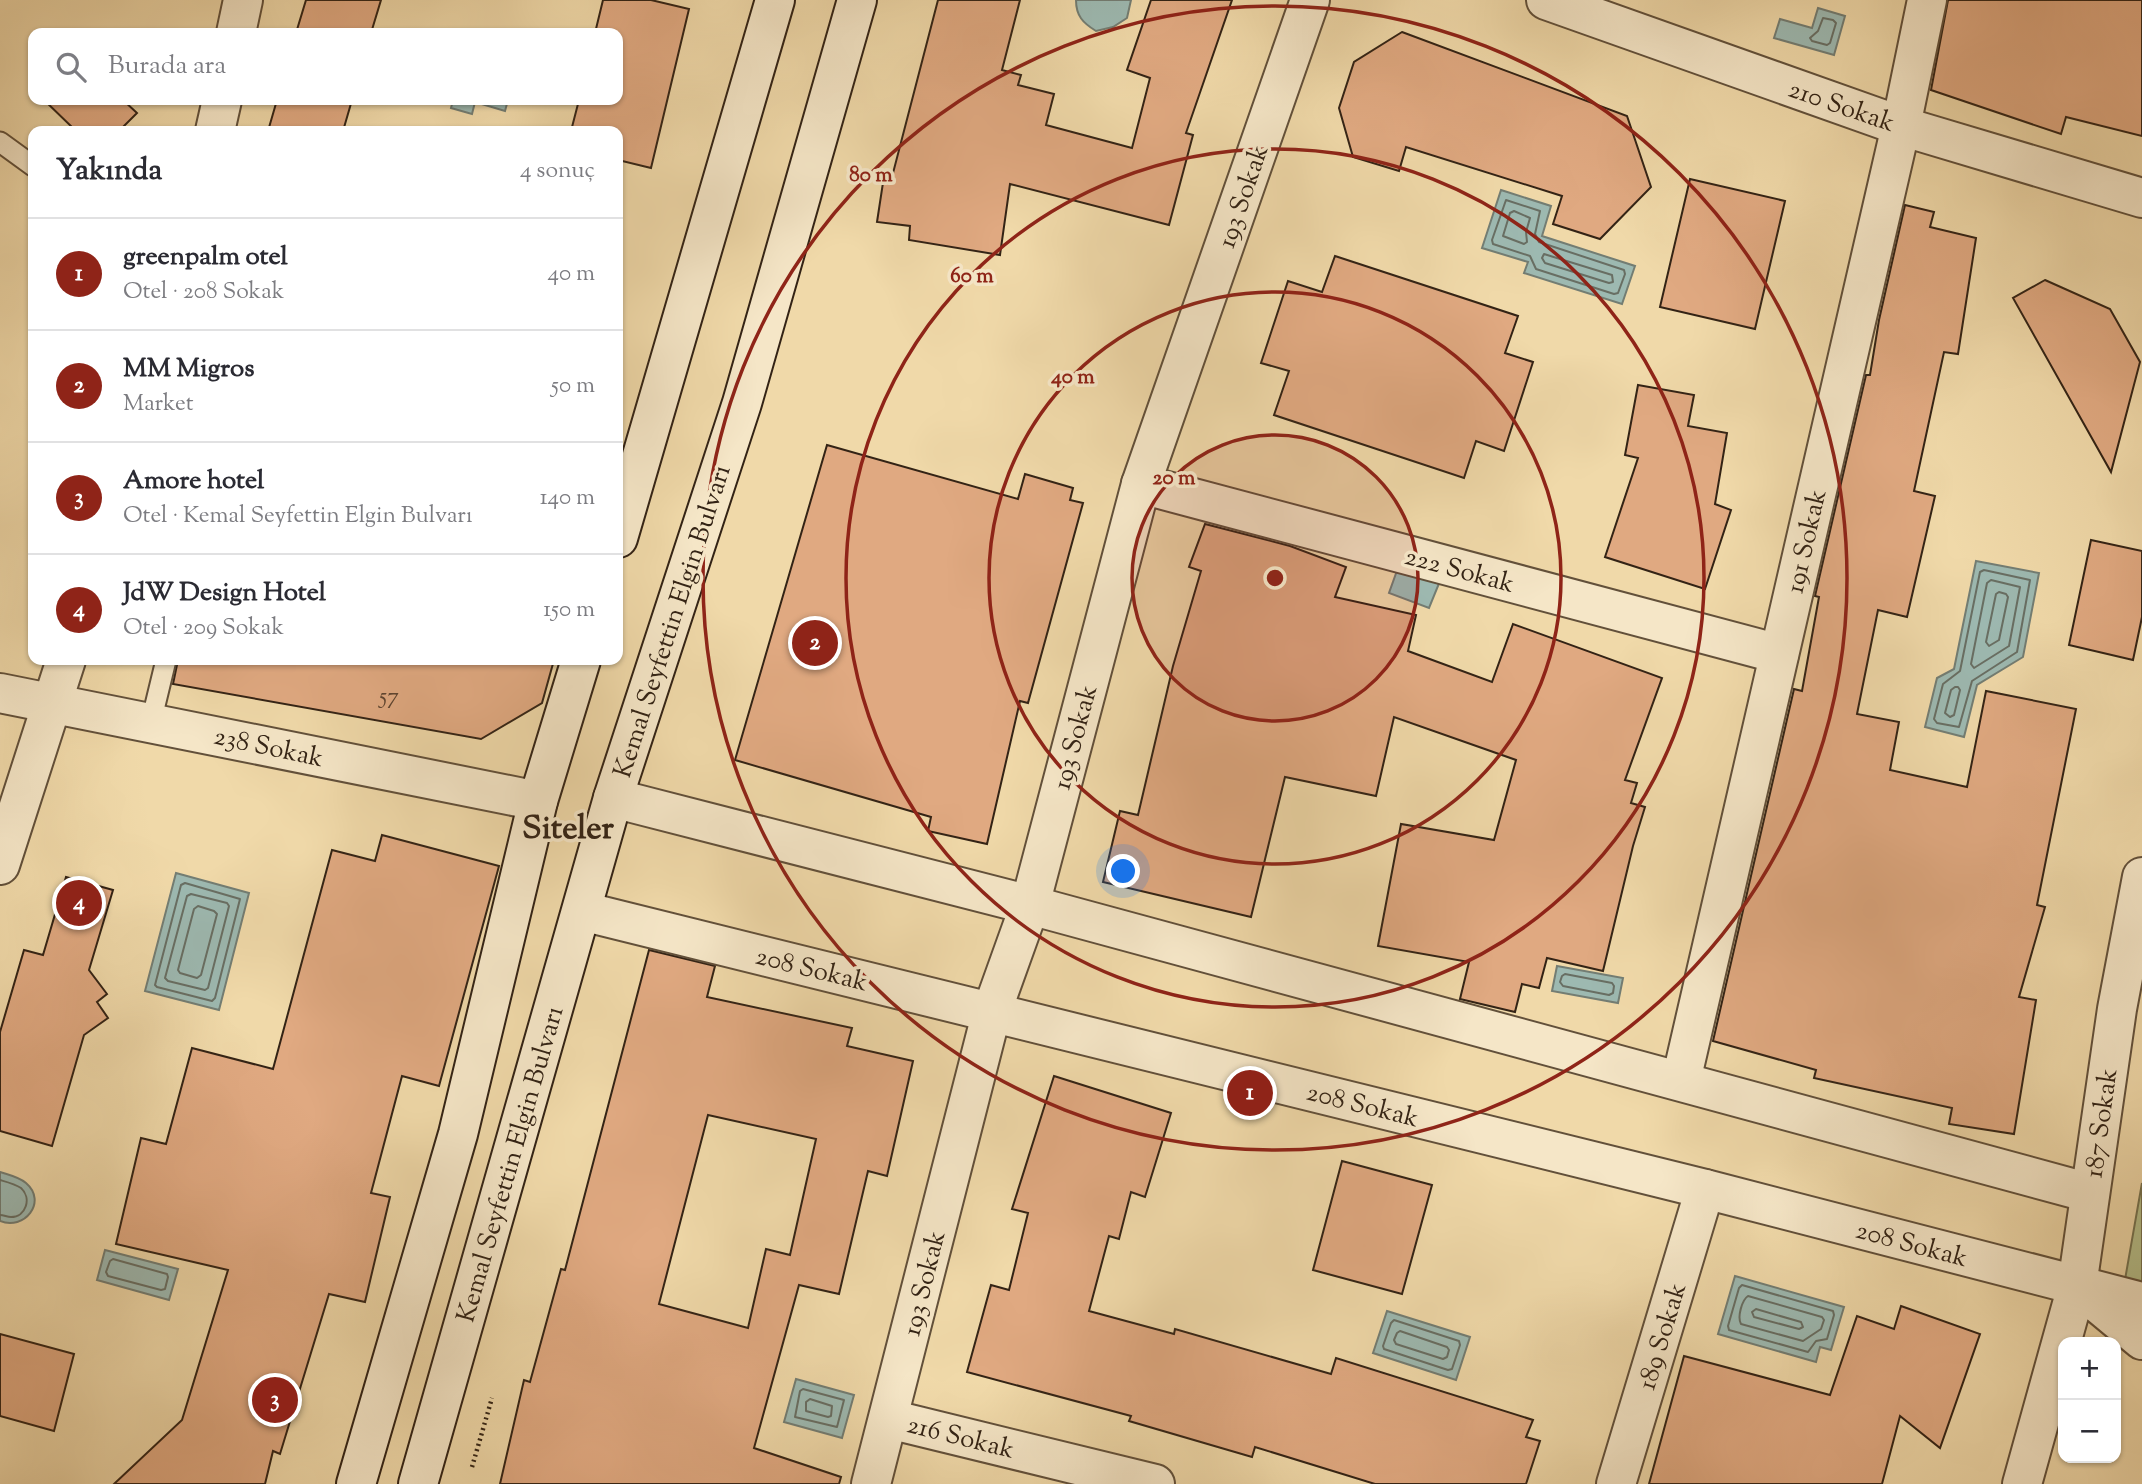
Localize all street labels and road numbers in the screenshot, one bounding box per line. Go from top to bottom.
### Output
street label: 210 Sokak [1783,72,1899,143]
street label: 193 Sokak [1209,140,1279,254]
street label: Kemal Seyfettin Elgin Bulvarı [605,460,742,783]
street label: 191 Sokak [1778,486,1837,597]
street label: 222 Sokak [1400,539,1518,604]
street label: 193 Sokak [1045,681,1108,794]
street label: 238 Sokak [210,719,327,778]
street label: 208 Sokak [751,939,871,1002]
street label: Kemal Seyfettin Elgin Bulvarı [449,1002,574,1327]
street label: 187 Sokak [2076,1066,2128,1181]
street label: 208 Sokak [1302,1075,1422,1138]
street label: 208 Sokak [1851,1213,1971,1278]
street label: 193 Sokak [895,1227,956,1340]
street label: 189 Sokak [1630,1279,1697,1395]
street label: 216 Sokak [903,1407,1018,1470]

